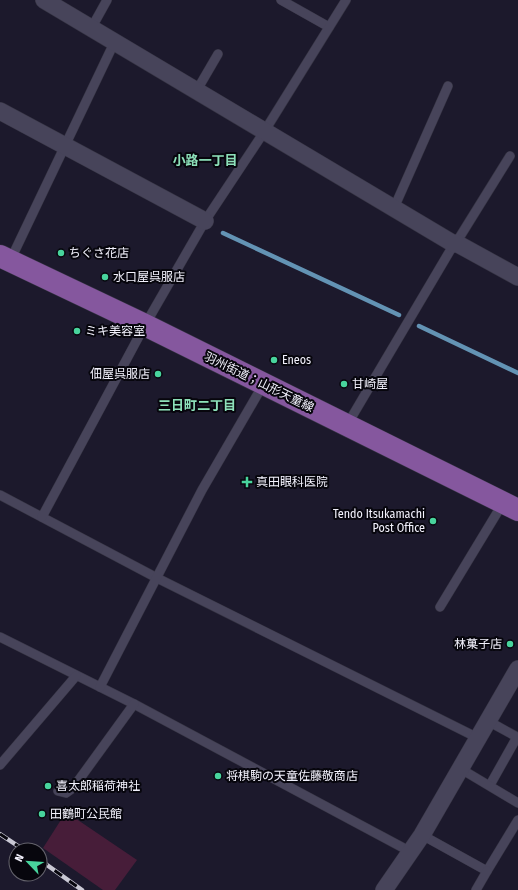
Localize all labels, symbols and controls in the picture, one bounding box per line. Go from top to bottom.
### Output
district label: 小路一丁目 [172,153,238,168]
place label: ちぐさ花店 [69,246,129,260]
marker: ちぐさ花店 [56,248,66,258]
place label: 水口屋呉服店 [113,270,185,284]
marker: 水口屋呉服店 [100,272,110,282]
place label: ミキ美容室 [85,324,145,338]
marker: ミキ美容室 [72,326,82,336]
street label: 羽州街道；山形天童線 [202,349,316,415]
place label: Eneos [282,353,311,367]
marker: Eneos [269,355,279,365]
place label: 佃屋呉服店 [90,367,150,381]
marker: 佃屋呉服店 [153,369,163,379]
place label: 甘崎屋 [352,377,388,391]
marker: 甘崎屋 [339,379,349,389]
district label: 三日町二丁目 [158,398,236,413]
place label: 真田眼科医院 [256,475,328,489]
marker: 真田眼科医院 [241,476,253,488]
place label: Tendo Itsukamachi Post Office [333,507,425,535]
marker: Tendo Itsukamachi Post Office [428,516,438,526]
place label: 林菓子店 [454,637,502,651]
marker: 林菓子店 [505,639,515,649]
place label: 将棋駒の天童佐藤敬商店 [226,769,358,783]
marker: 将棋駒の天童佐藤敬商店 [213,771,223,781]
place label: 喜太郎稲荷神社 [56,779,140,793]
marker: 喜太郎稲荷神社 [43,781,53,791]
place label: 田鶴町公民館 [50,807,122,821]
marker: 田鶴町公民館 [37,809,47,819]
north arrow [8,842,48,882]
text: N [12,852,27,864]

